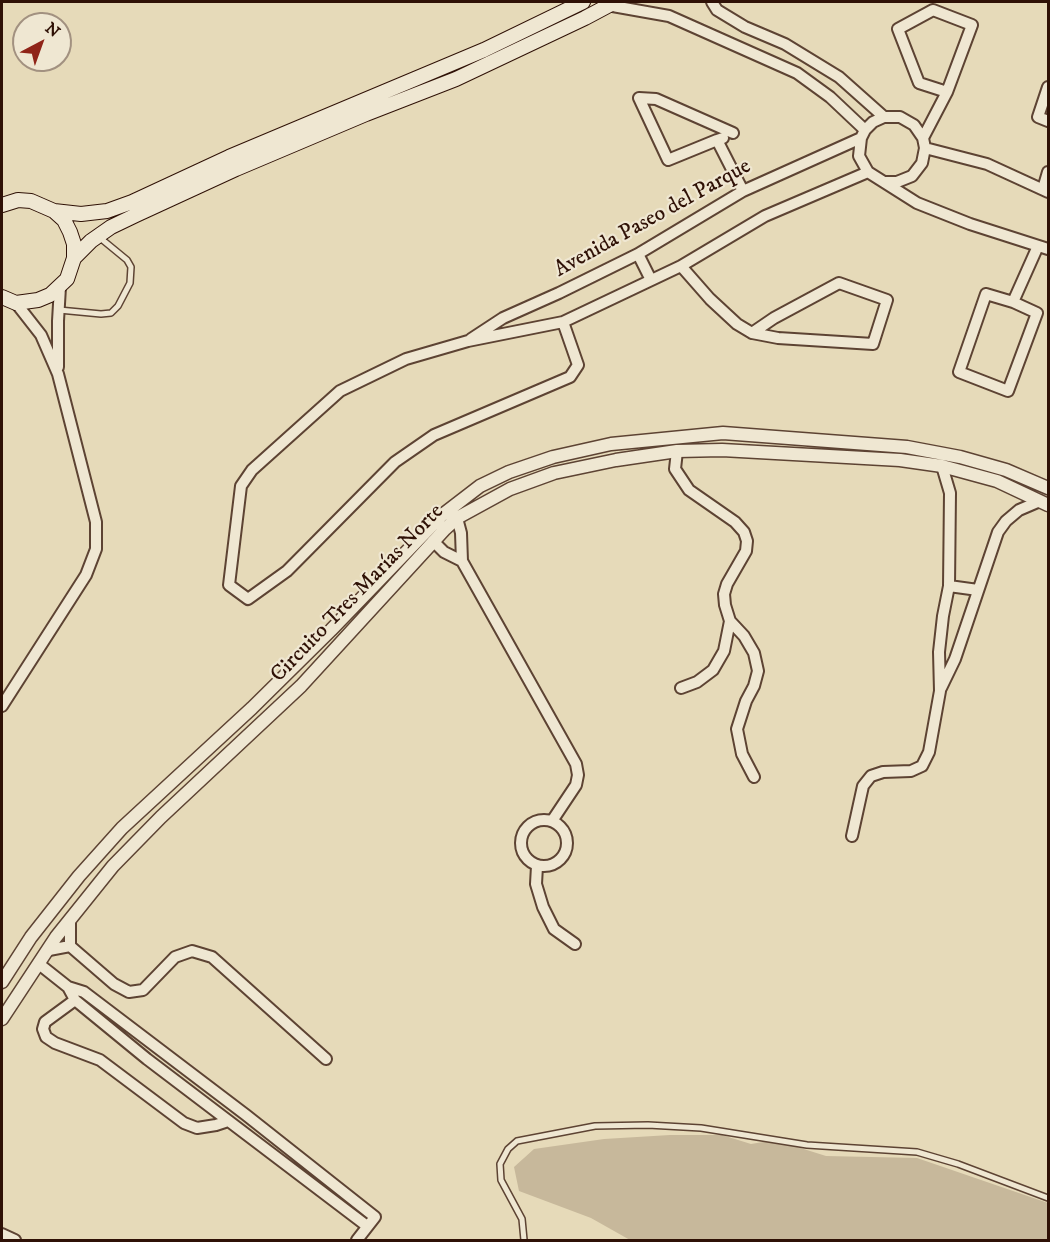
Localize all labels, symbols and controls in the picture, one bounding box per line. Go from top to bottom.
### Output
north arrow [12,12,72,72]
text: N [41,18,64,42]
street label: Avenida Paseo del Parque [550,154,756,284]
street label: Circuito Tres Marías Norte [266,499,450,689]

